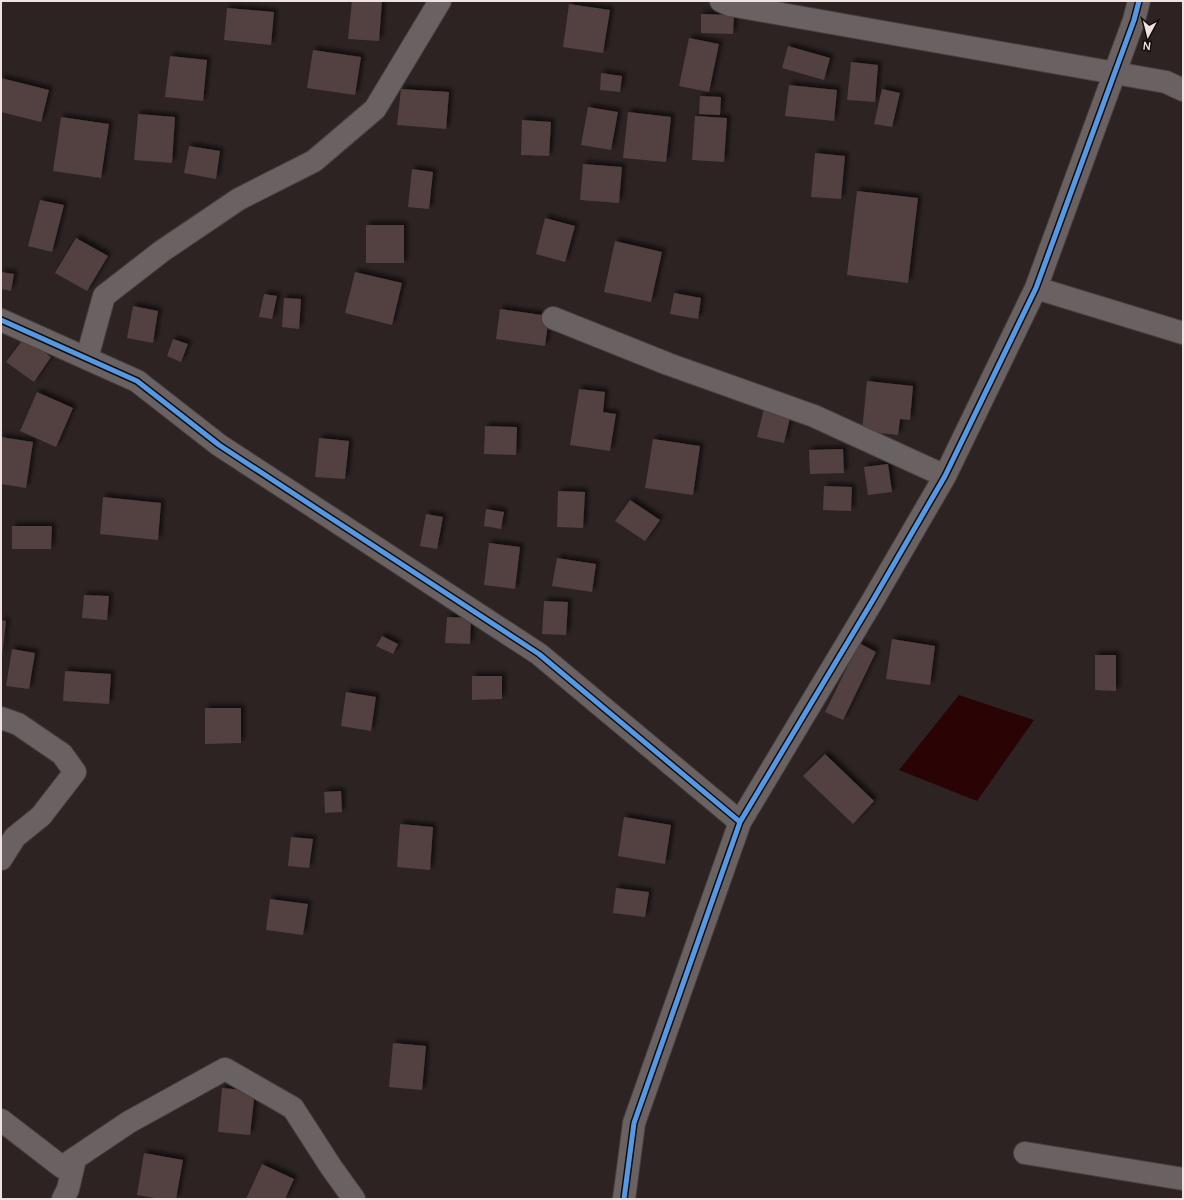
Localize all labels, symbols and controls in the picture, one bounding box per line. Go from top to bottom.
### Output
north arrow [1128,16,1168,56]
text: N [1142,38,1152,54]

